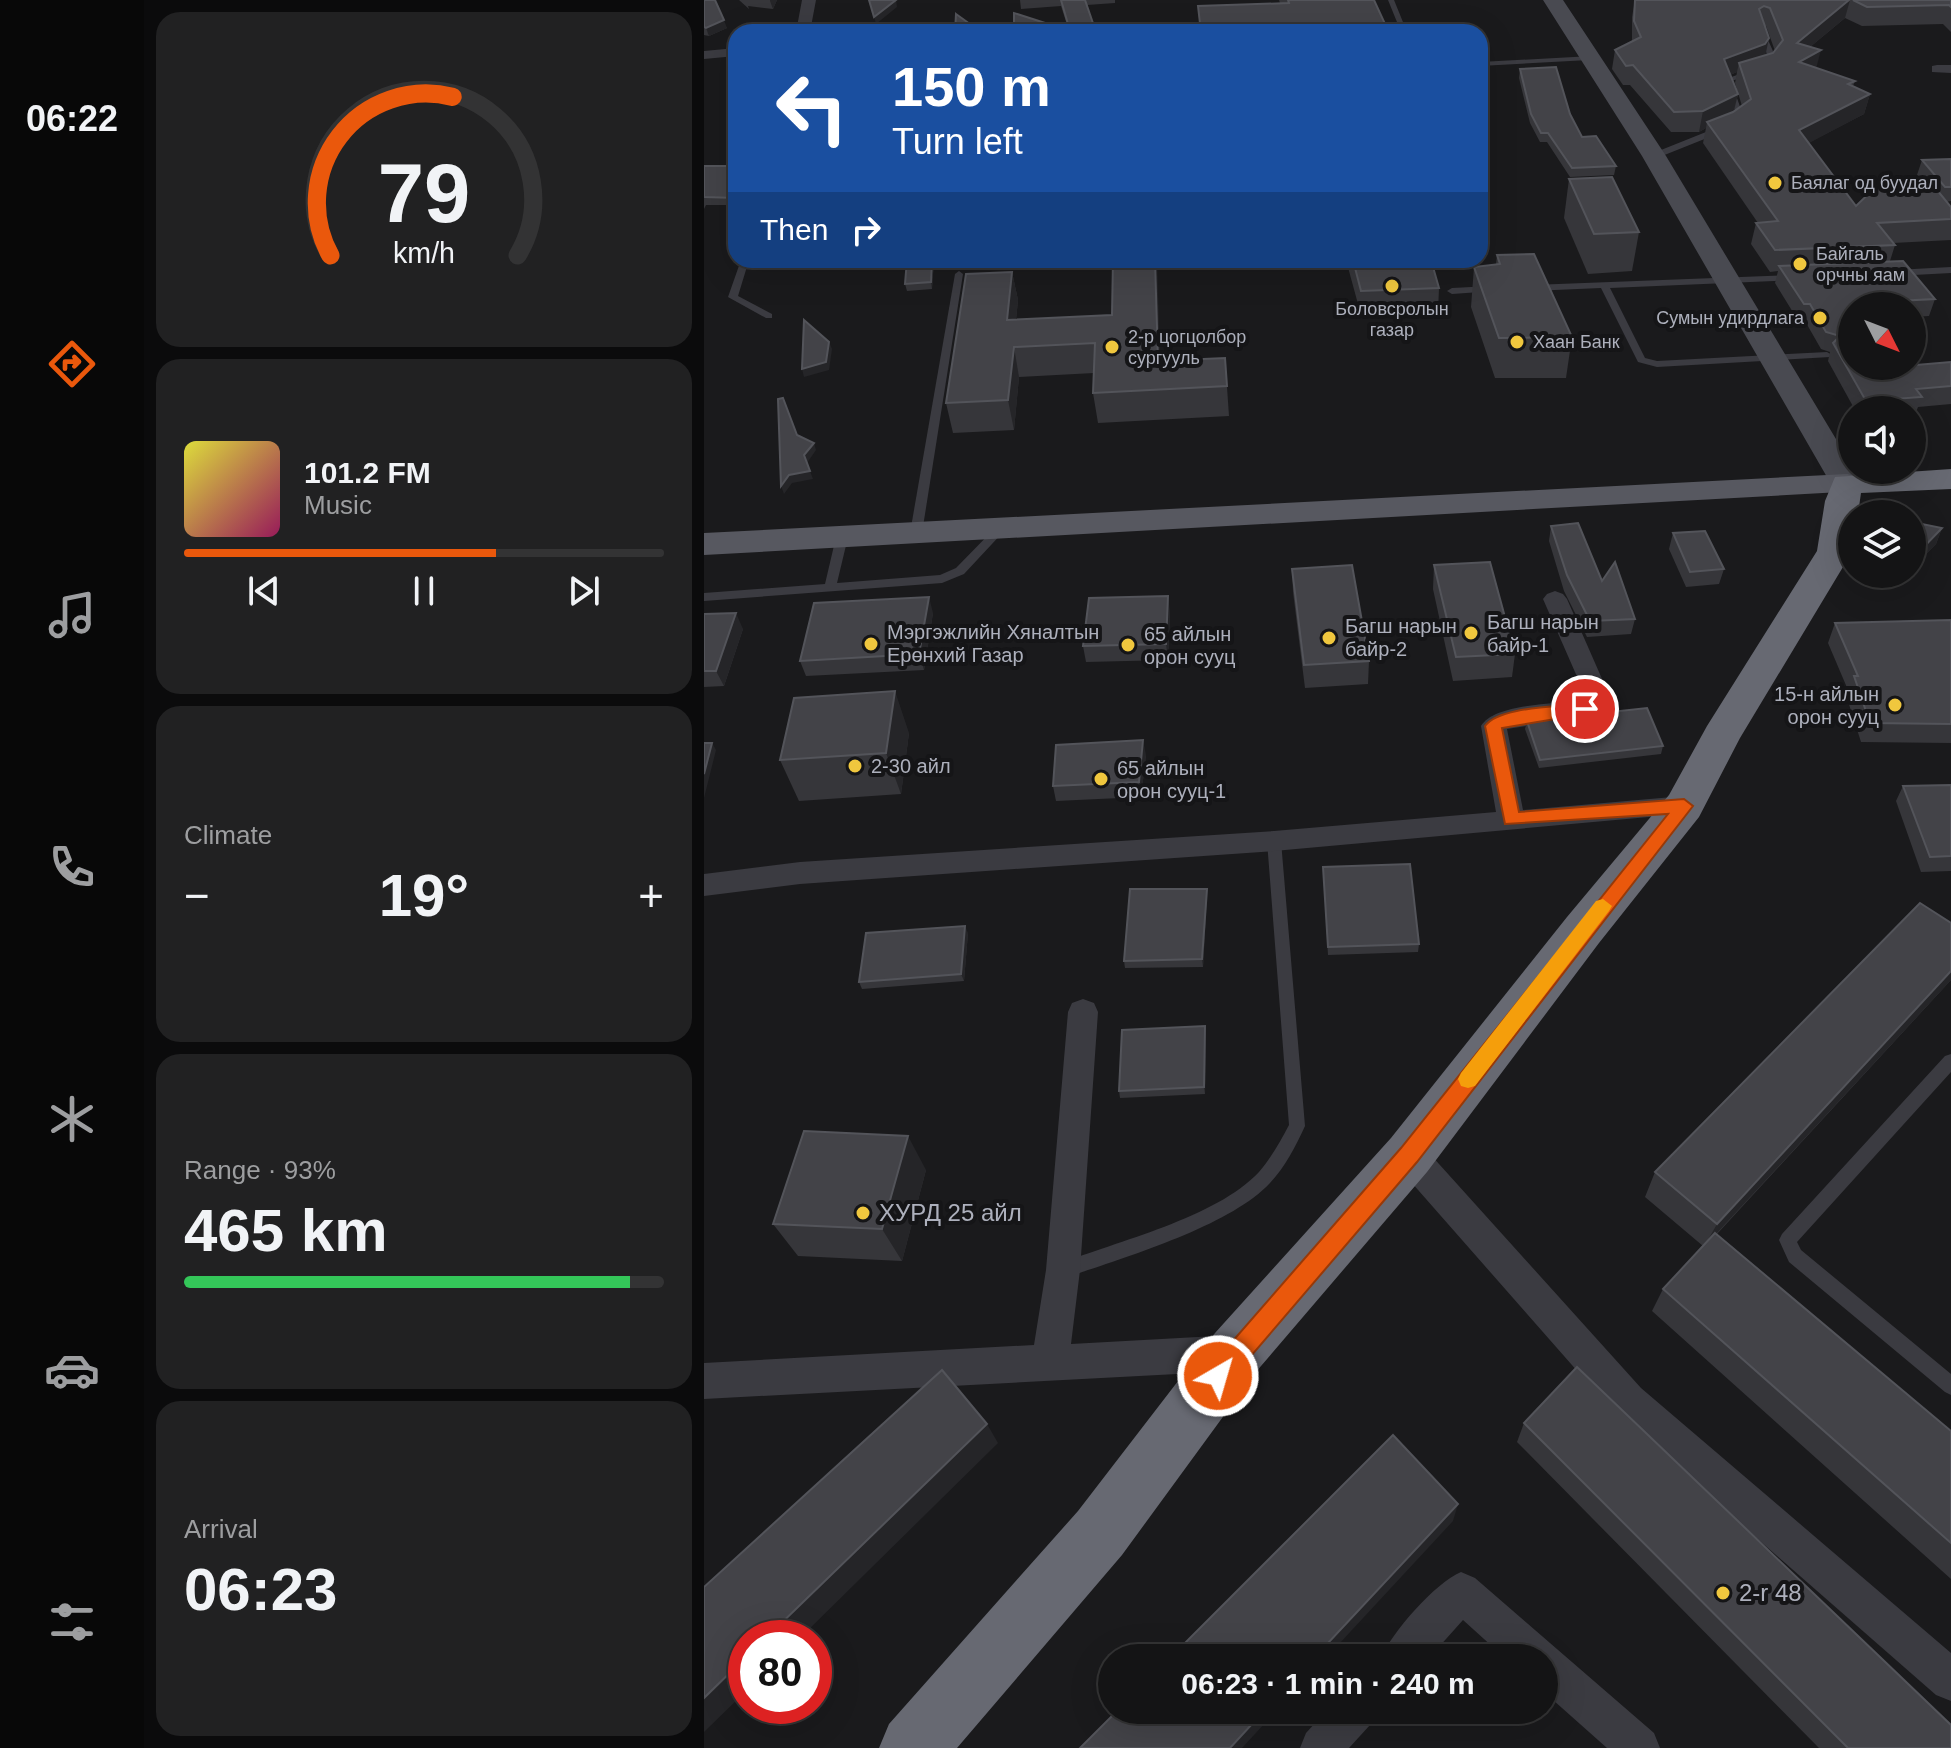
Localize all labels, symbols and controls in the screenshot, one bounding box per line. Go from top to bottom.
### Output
text: 150 m [892,55,1051,118]
icon: left [760,56,864,160]
text: 06:22 [26,98,118,139]
text: Turn left [892,121,1023,162]
text: 79 [378,146,470,239]
place label: Баялаг од буудал [1791,173,1938,193]
marker: Баялаг од буудал [1766,174,1784,192]
icon: right [844,208,888,252]
text: Then [760,213,828,246]
text: km/h [393,237,455,269]
place label: Байгаль орчны яам [1816,244,1905,285]
marker: Байгаль орчны яам [1791,255,1809,273]
marker: Боловсролын газар [1383,277,1401,295]
north arrow [1838,292,1926,380]
map controls [1838,292,1926,588]
place label: Боловсролын газар [1335,299,1449,340]
place label: Сумын удирдлага [1656,308,1805,328]
marker: Сумын удирдлага [1811,309,1829,327]
place label: 2-р цогцолбор сургууль [1128,327,1246,368]
place label: Хаан Банк [1533,332,1620,352]
marker: Хаан Банк [1508,333,1526,351]
icon: directions [44,336,100,392]
marker: 2-р цогцолбор сургууль [1103,338,1121,356]
button: sound [1838,396,1926,484]
text: 101.2 FM [304,456,431,489]
text: Music [304,490,372,520]
button: layers [1838,500,1926,588]
icon: previous [242,569,286,613]
icon: pause [402,569,446,613]
icon: next [562,569,606,613]
icon: music [44,587,100,643]
place label: Багш нарын байр-1 [1487,611,1599,656]
place label: Багш нарын байр-2 [1345,615,1457,660]
place label: Мэргэжлийн Хяналтын Ерөнхий Газар [887,621,1099,666]
place label: 65 айлын орон сууц [1144,623,1235,668]
marker: Багш нарын байр-1 [1462,624,1480,642]
marker: Багш нарын байр-2 [1320,629,1338,647]
marker: Мэргэжлийн Хяналтын Ерөнхий Газар [862,635,880,653]
marker: 65 айлын орон сууц [1119,636,1137,654]
pin [1551,675,1619,743]
place label: 15-н айлын орон сууц [1774,683,1879,728]
icon: arrive [1563,687,1607,731]
marker: 15-н айлын орон сууц [1886,696,1904,714]
place label: 2-30 айл [871,755,951,777]
marker: 2-30 айл [846,757,864,775]
place label: 65 айлын орон сууц-1 [1117,757,1226,802]
marker: 65 айлын орон сууц-1 [1092,770,1110,788]
text: Climate [184,820,272,850]
icon: phone [44,839,100,895]
text: 19° [379,862,469,929]
text: − [184,871,210,920]
text: + [638,871,664,920]
icon: climate [44,1091,100,1147]
text: Range · 93% [184,1155,336,1185]
text: 465 km [184,1197,388,1264]
place label: ХУРД 25 айл [879,1199,1022,1226]
marker: ХУРД 25 айл [854,1204,872,1222]
position arrow [1176,1334,1260,1418]
icon: car [44,1342,100,1398]
text: Arrival [184,1514,258,1544]
text: 06:23 [184,1556,337,1623]
place label: 2-r 48 [1739,1579,1802,1606]
marker: 2-r 48 [1714,1584,1732,1602]
icon: filters [44,1594,100,1650]
speed limit sign: 80 [728,1620,832,1724]
text: 06:23 · 1 min · 240 m [1181,1667,1475,1700]

